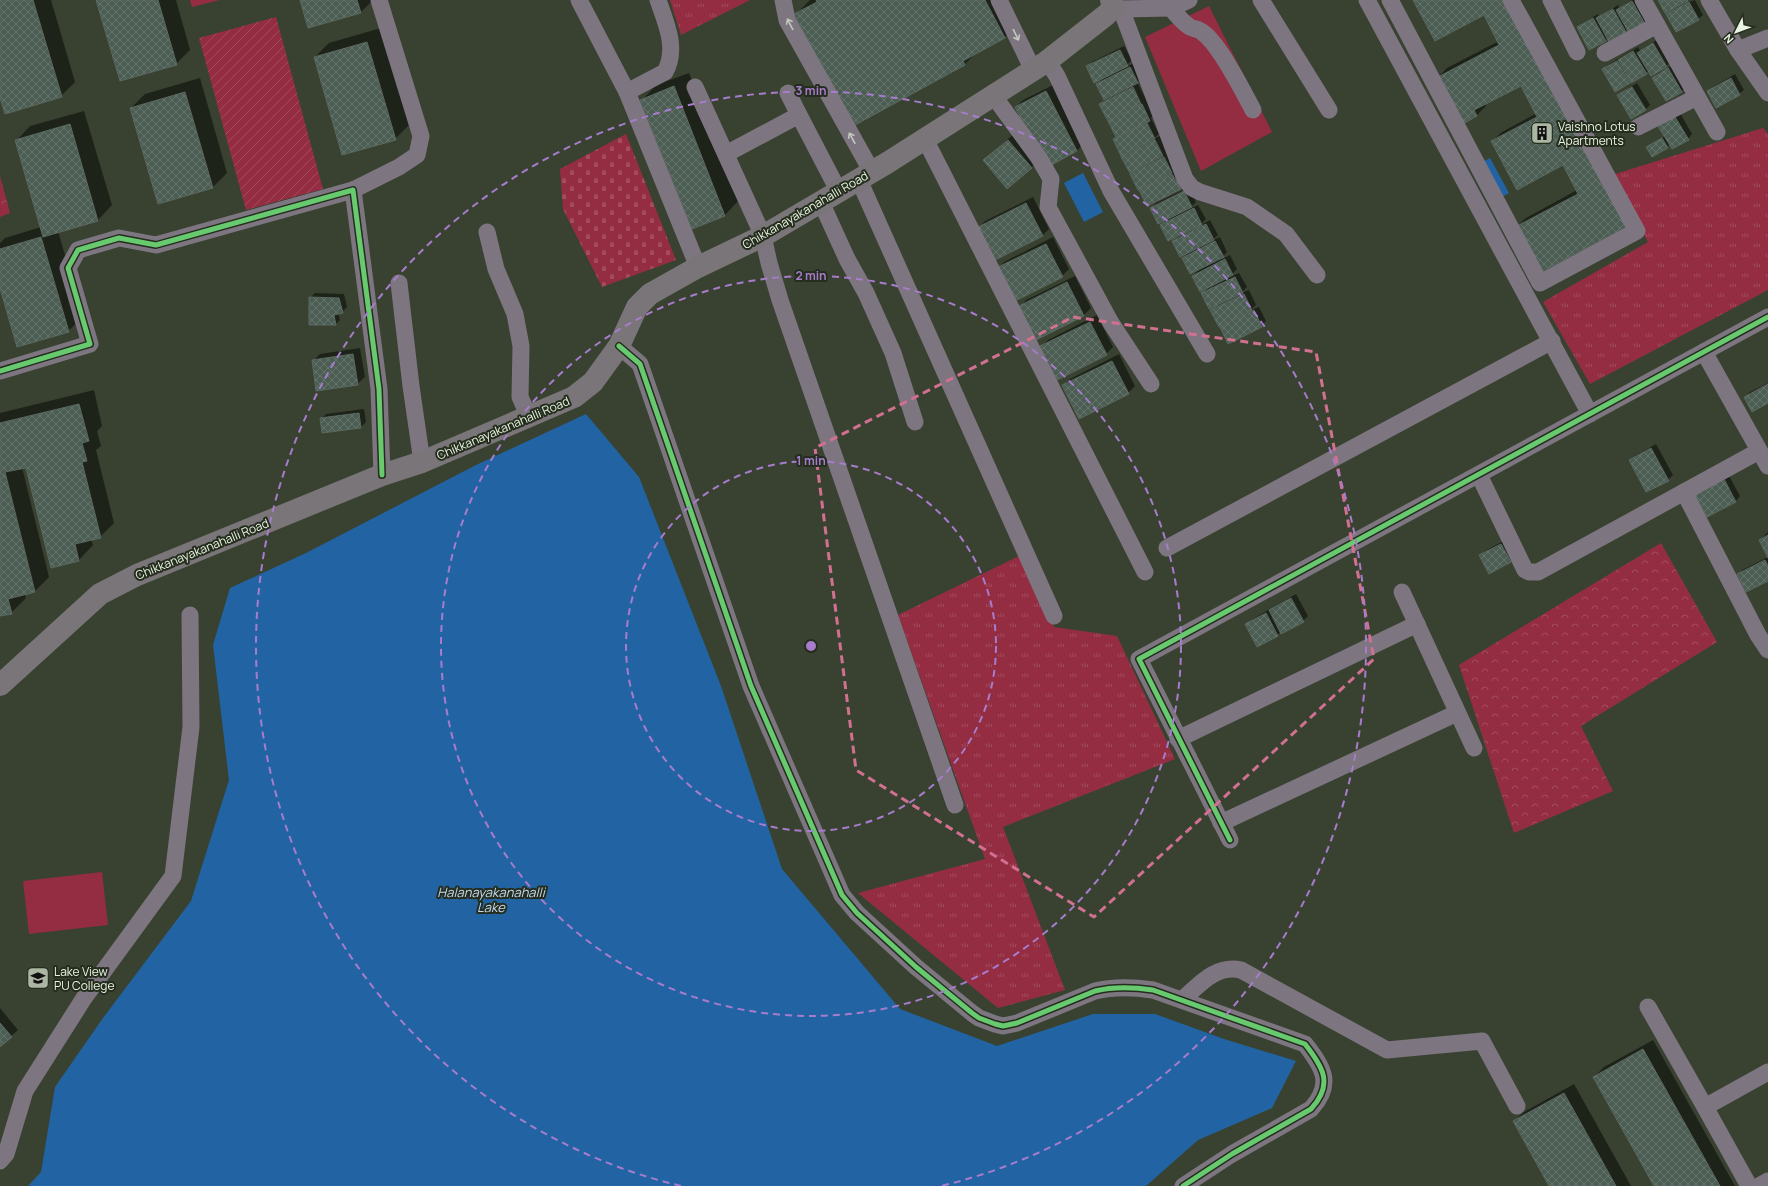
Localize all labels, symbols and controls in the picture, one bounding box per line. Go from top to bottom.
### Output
north arrow [1716,12,1756,52]
one-way arrow [786,18,793,30]
one-way arrow [1013,29,1020,41]
text: N [1720,31,1736,47]
text: 3 min [795,82,827,99]
place label: Vaishno Lotus Apartments [1558,118,1636,149]
building icon: Vaishno Lotus Apartments [1529,120,1555,146]
one-way arrow [848,132,856,144]
street label: Chikkanayakanahalli Road [739,167,871,253]
text: 2 min [795,267,827,284]
street label: Chikkanayakanahalli Road [434,392,572,464]
text: 1 min [796,452,826,469]
street label: Chikkanayakanahalli Road [133,514,271,584]
centre of rings [804,639,818,653]
water label: Halanayakanahalli Lake [437,883,547,916]
place label: Lake View PU College [54,963,115,994]
school or university icon: Lake View PU College [25,965,51,991]

